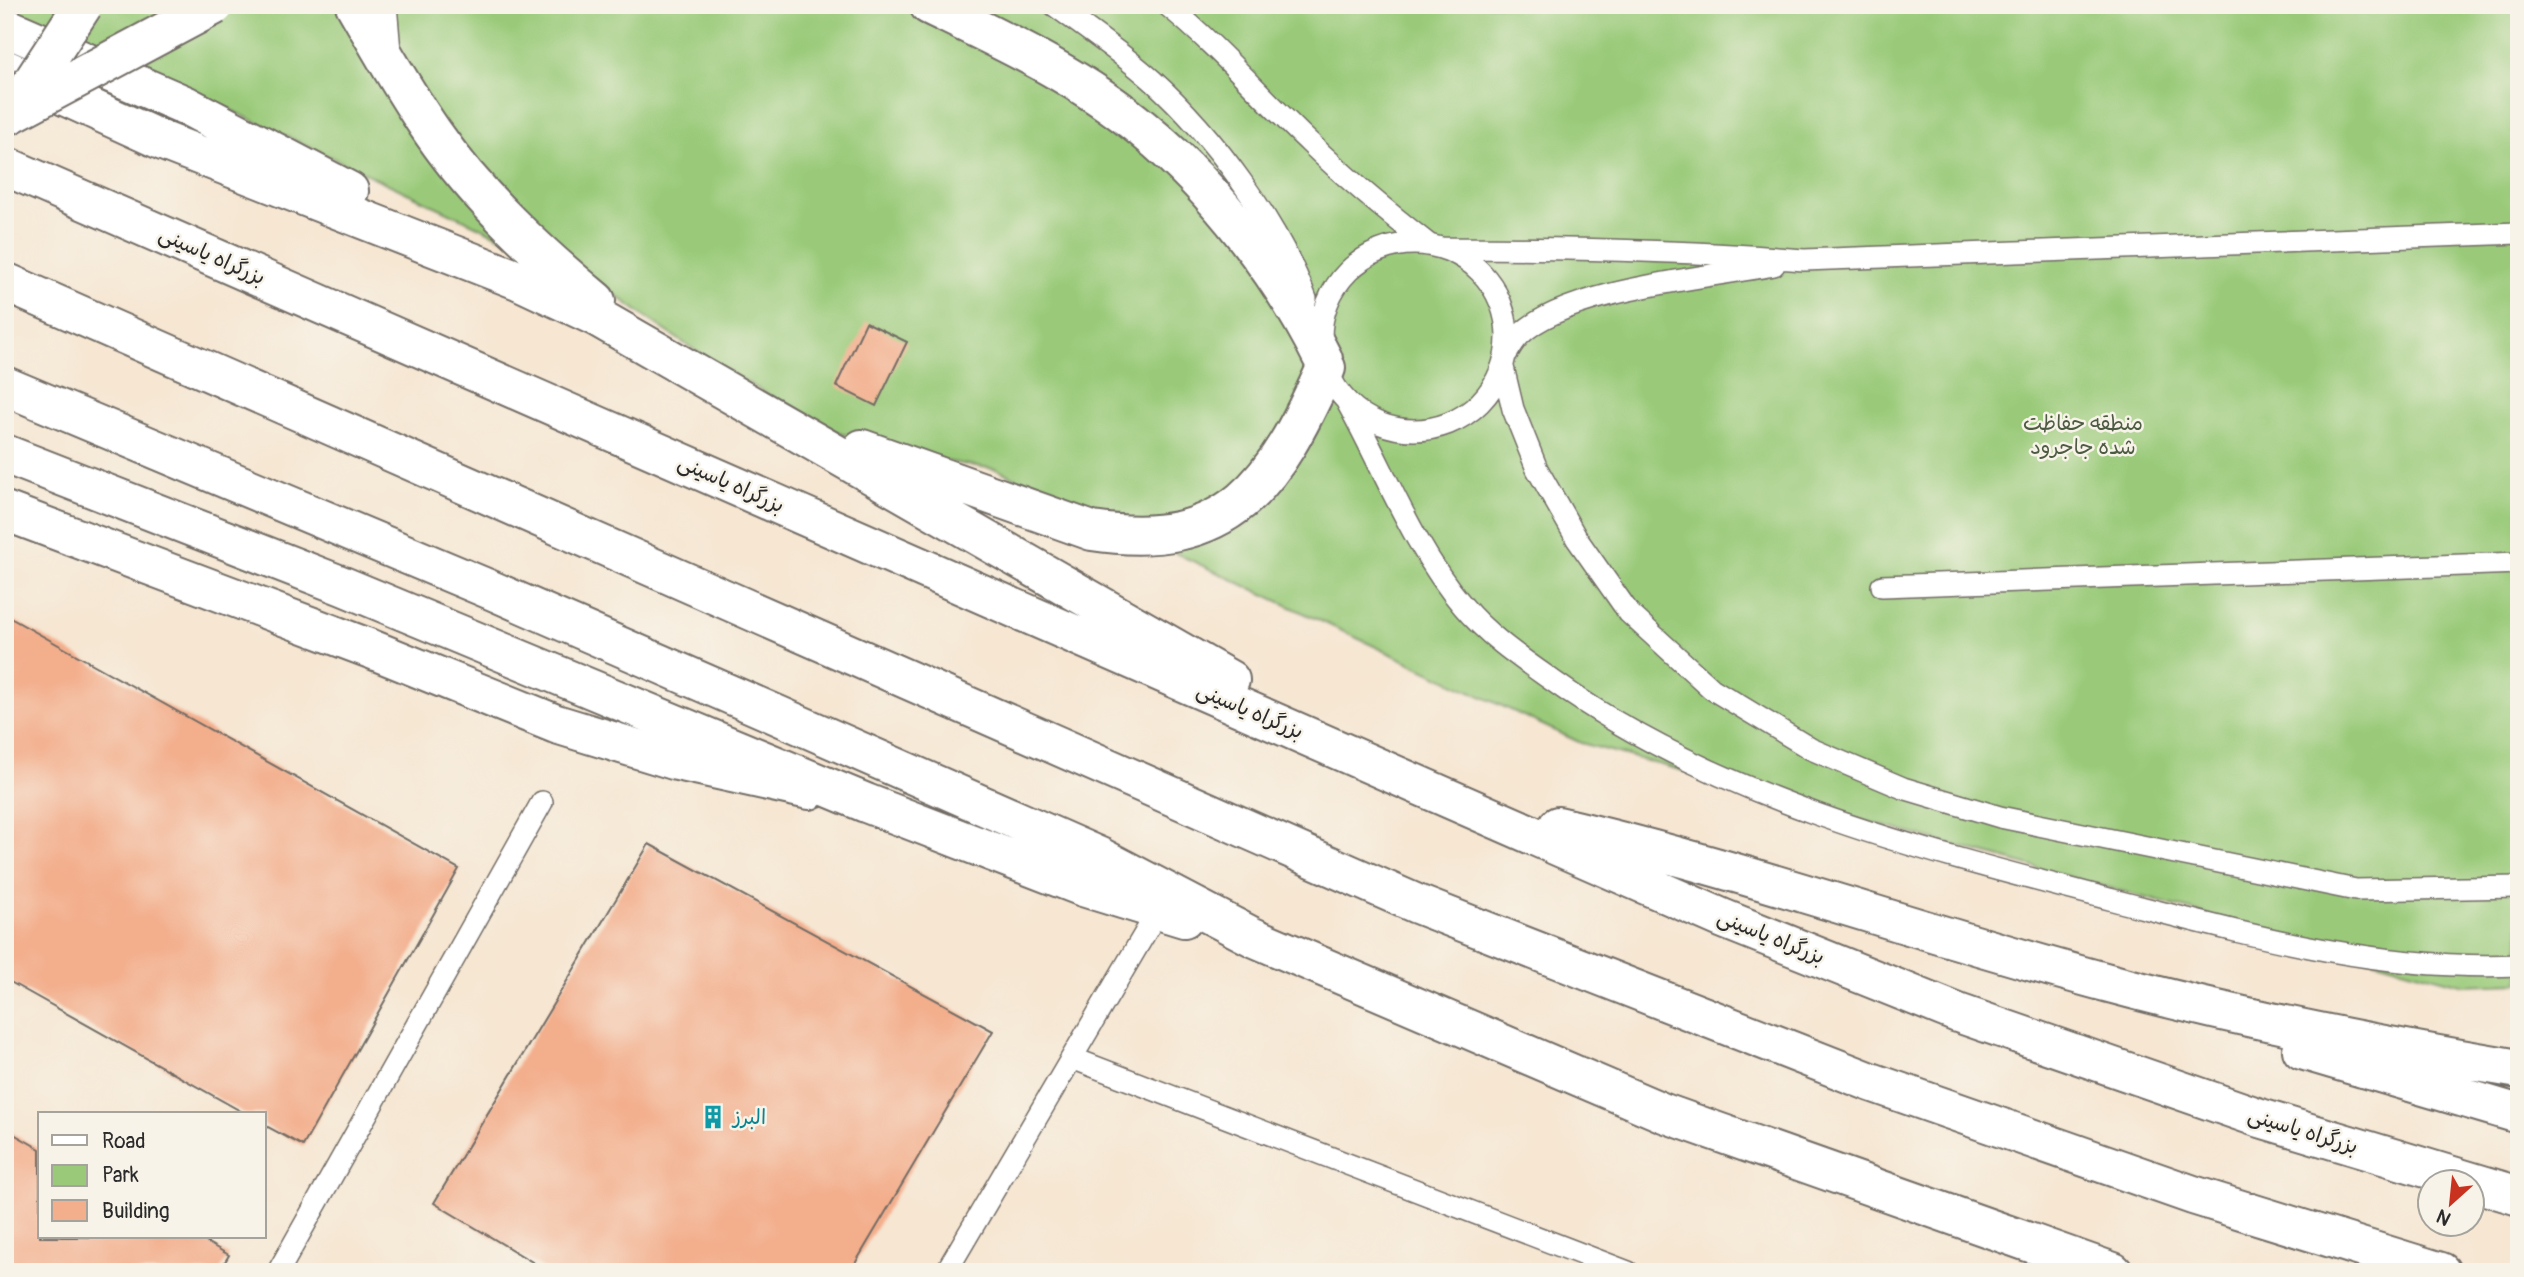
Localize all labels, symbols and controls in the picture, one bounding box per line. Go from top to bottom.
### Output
street label: بزرگراه یاسینی [155,221,269,291]
park label: منطقه حفاظت شده جاجرود [2023,410,2143,461]
street label: بزرگراه یاسینی [674,449,788,519]
street label: بزرگراه یاسینی [1192,676,1308,746]
street label: بزرگراه یاسینی [1713,903,1829,971]
street label: بزرگراه یاسینی [2245,1101,2361,1161]
building icon: البرز [699,1103,727,1131]
place label: البرز [731,1104,766,1131]
legend [38,1112,266,1238]
text: Road [102,1128,146,1155]
text: Park [102,1162,139,1189]
north arrow [2416,1168,2486,1238]
text: Building [102,1198,169,1225]
text: N [2432,1204,2455,1231]

